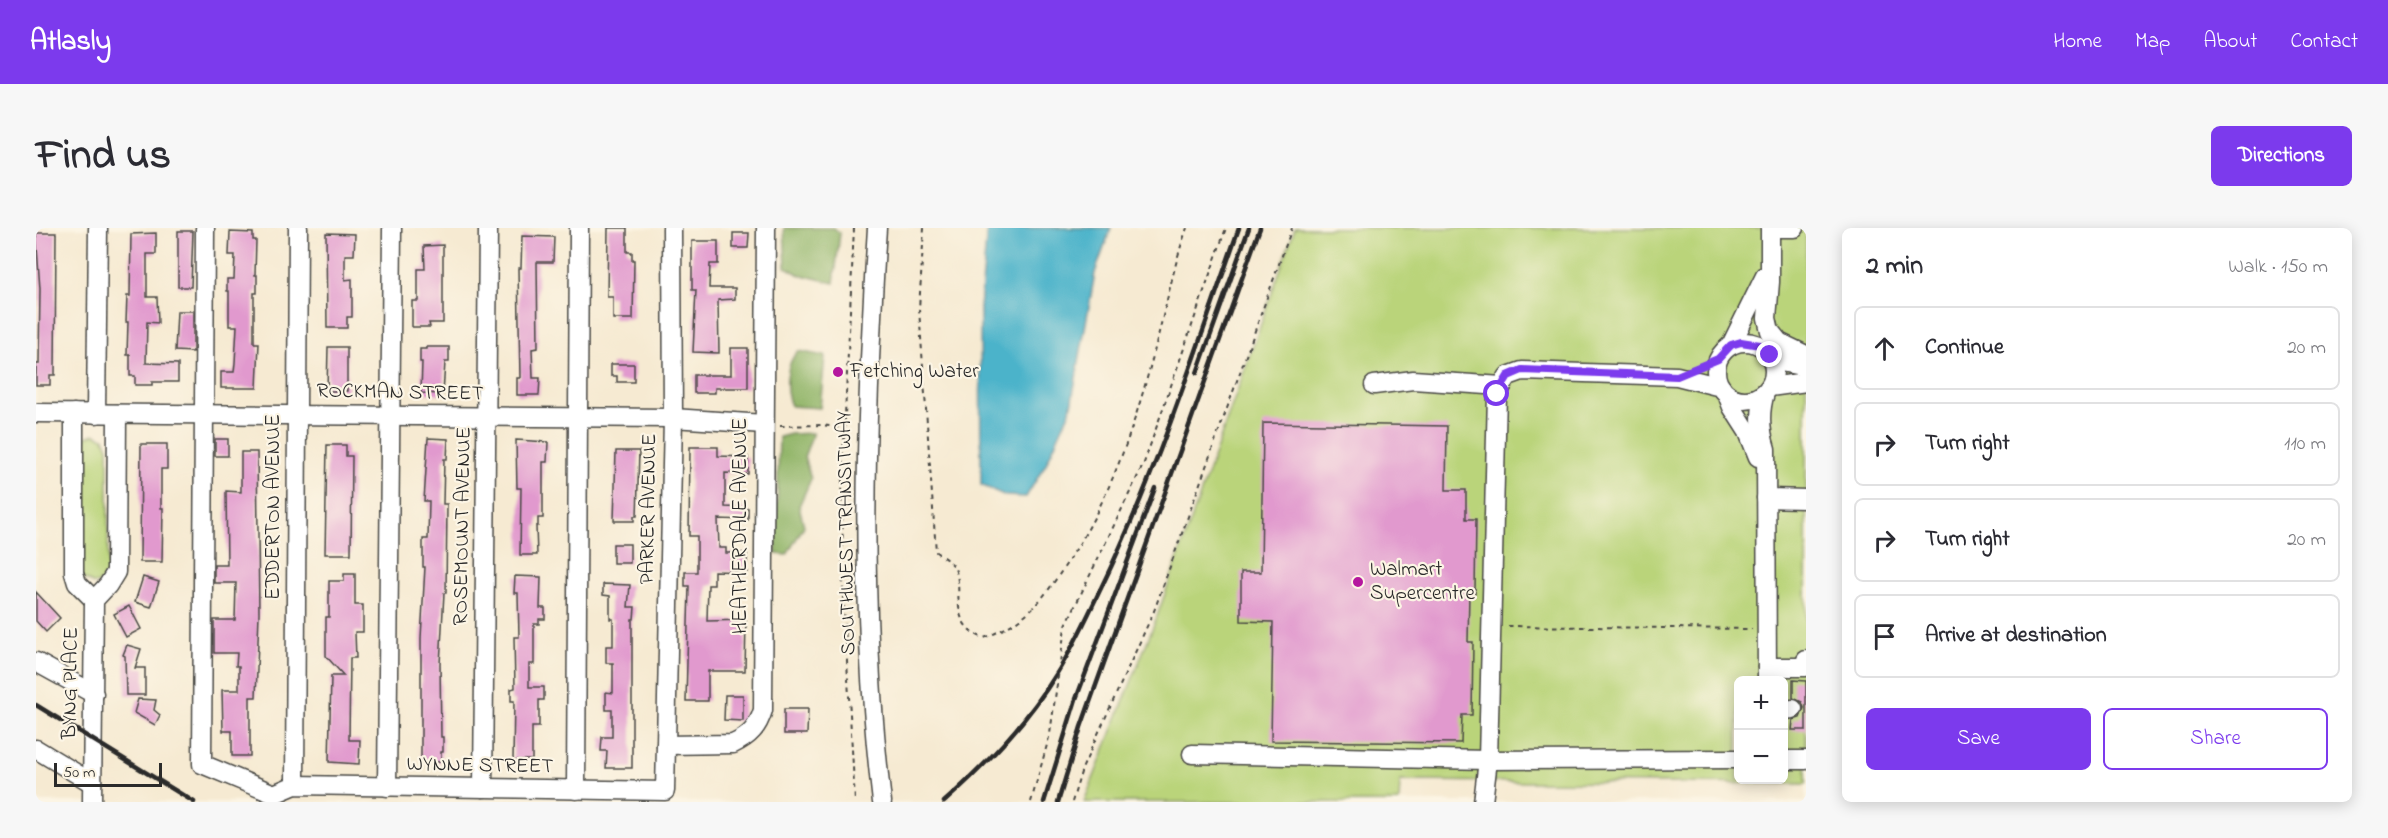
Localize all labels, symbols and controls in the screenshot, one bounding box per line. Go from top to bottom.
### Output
text: Atlasly [30,22,111,63]
text: Home [2053,27,2102,57]
text: Map [2135,27,2170,57]
text: About [2203,27,2257,57]
text: Contact [2290,27,2358,57]
text: Find us [36,126,171,187]
button: Directions [2211,126,2352,186]
text: 2 min [1866,248,1923,286]
text: Walk · 150 m [2228,253,2328,282]
icon: ahead [1868,332,1901,365]
text: Continue [1925,332,2004,364]
text: 20 m [2287,334,2326,363]
route end [1756,341,1782,367]
place label: Fetching Water [849,357,979,389]
marker: Fetching Water [831,365,845,379]
street label: ROCKMAN STREET [316,377,484,409]
route start [1483,380,1509,406]
street label: SOUTHWEST TRANSITWAY [830,410,864,656]
street label: EDDERTON AVENUE [259,414,289,600]
street label: HEATHERDALE AVENUE [726,418,756,634]
street label: ROSEMOUNT AVENUE [446,426,480,626]
icon: right [1868,428,1901,461]
text: Turn right [1925,428,2010,460]
text: 110 m [2284,430,2326,459]
street label: PARKER AVENUE [633,433,665,585]
icon: right [1868,524,1901,557]
text: Turn right [1925,524,2010,556]
text: 20 m [2287,526,2326,555]
place label: Walmart Supercentre [1370,555,1475,609]
marker: Walmart Supercentre [1351,575,1365,589]
icon: arrive [1868,620,1901,653]
text: Arrive at destination [1925,620,2107,652]
street label: BYNG PLACE [55,627,87,740]
map controls [1734,676,1788,784]
button: + [1734,676,1788,730]
button: Save [1866,708,2091,770]
button: Share [2103,708,2328,770]
button: − [1734,730,1788,784]
street label: WYNNE STREET [406,750,554,782]
scale bar [54,760,162,788]
text: 50 m [63,761,95,785]

